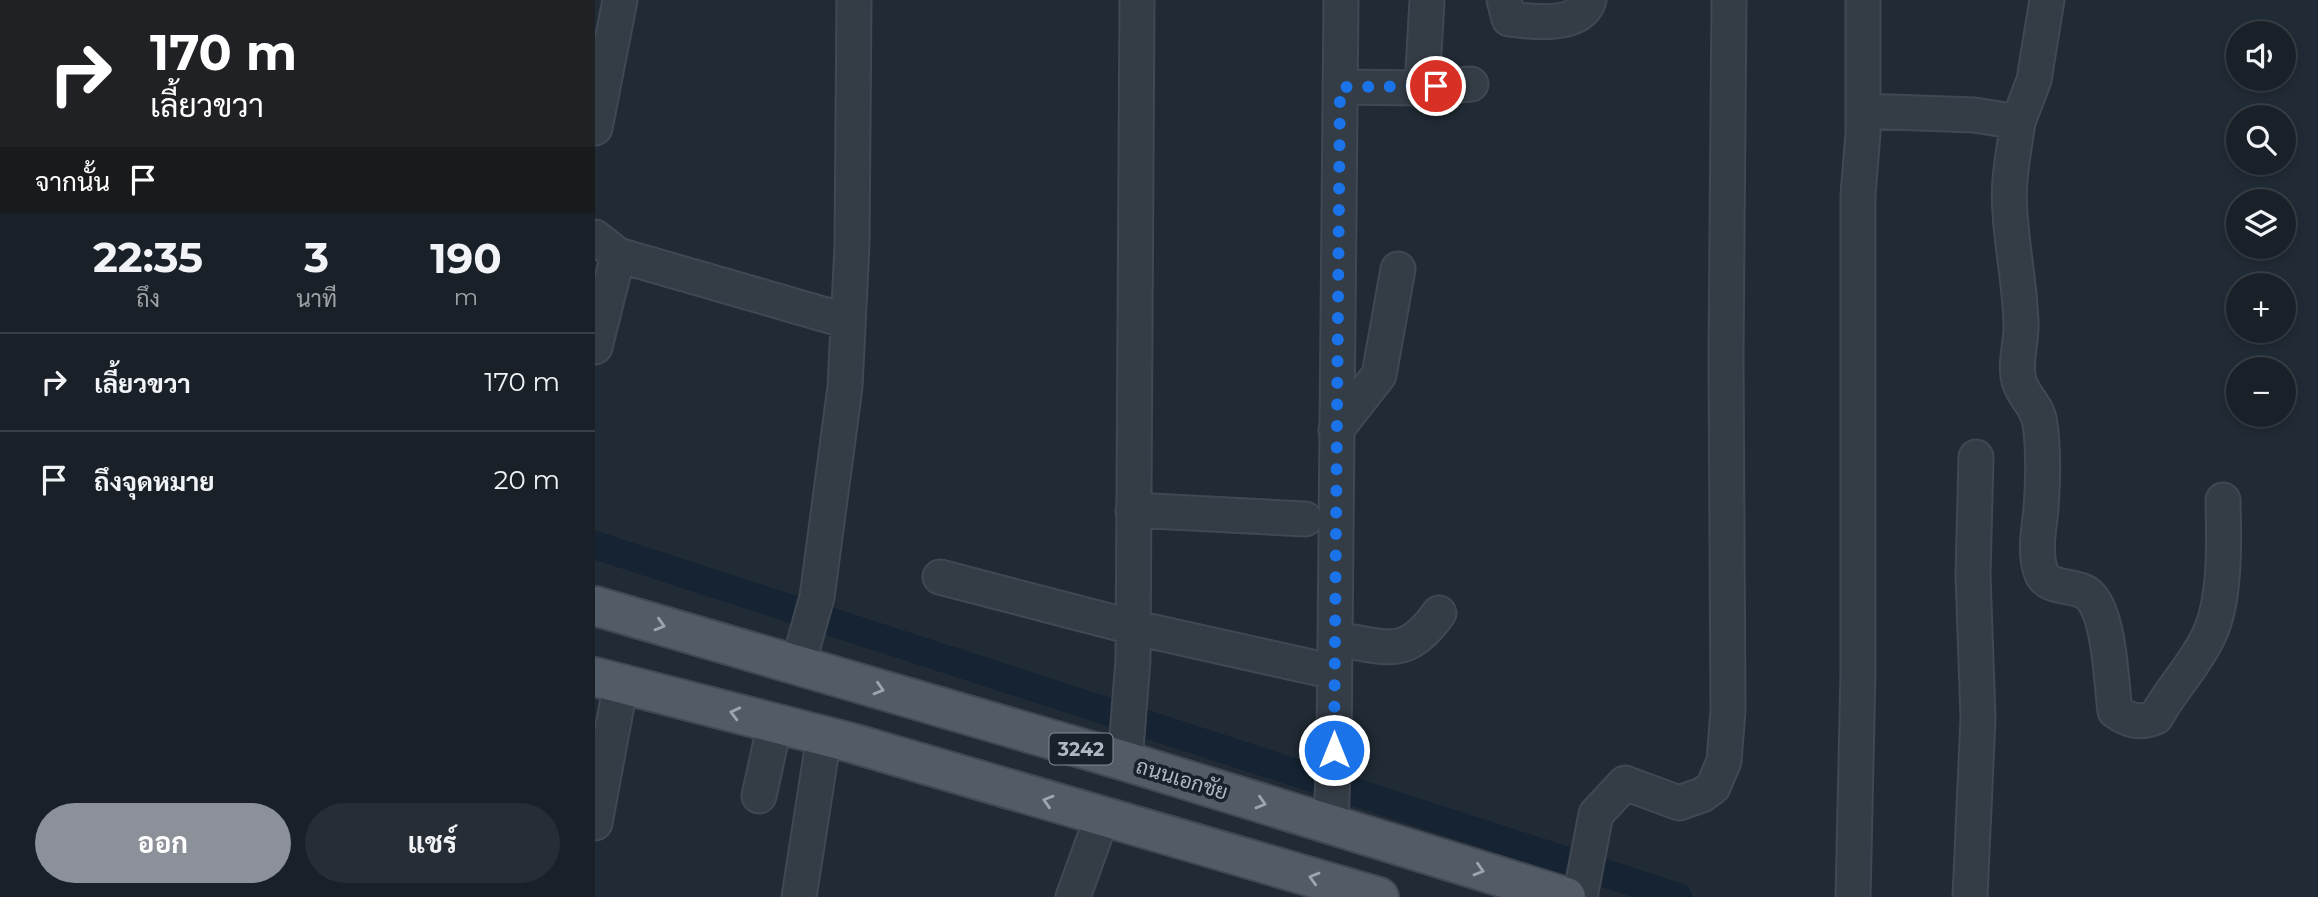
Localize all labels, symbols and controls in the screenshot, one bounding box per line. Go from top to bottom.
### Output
map controls [2226,21,2296,427]
button: sound [2226,21,2296,91]
text: 170 m [150,23,297,82]
icon: right [35,28,126,119]
pin [1406,56,1466,116]
icon: arrive [1417,67,1455,105]
text: เลี้ยวขวา [150,86,264,125]
button: search [2226,105,2296,175]
icon: arrive [124,161,162,199]
text: จากนั้น [35,166,110,198]
button: layers [2226,189,2296,259]
text: 22:35 [93,231,203,283]
text: 3 [304,231,329,283]
text: 190 [430,232,502,284]
button: + [2226,273,2296,343]
text: m [454,283,478,311]
text: ถึง [136,285,160,313]
text: นาที [296,285,337,313]
button: − [2226,357,2296,427]
icon: right [35,363,73,401]
text: 170 m [484,366,560,398]
text: เลี้ยวขวา [94,368,191,400]
icon: arrive [35,461,73,499]
text: 20 m [494,464,560,496]
text: ถึงจุดหมาย [94,466,215,498]
one-way arrow [654,617,666,632]
one-way arrow [872,681,884,696]
one-way arrow [729,707,741,721]
position arrow [1297,713,1371,787]
road number: 3242 [1049,734,1113,764]
street label: ถนนเอกชัย [1133,753,1231,805]
one-way arrow [1255,794,1267,809]
one-way arrow [1042,795,1054,810]
button: ออก [35,803,291,883]
button: แชร์ [305,803,560,883]
one-way arrow [1472,861,1484,876]
one-way arrow [1308,872,1320,886]

